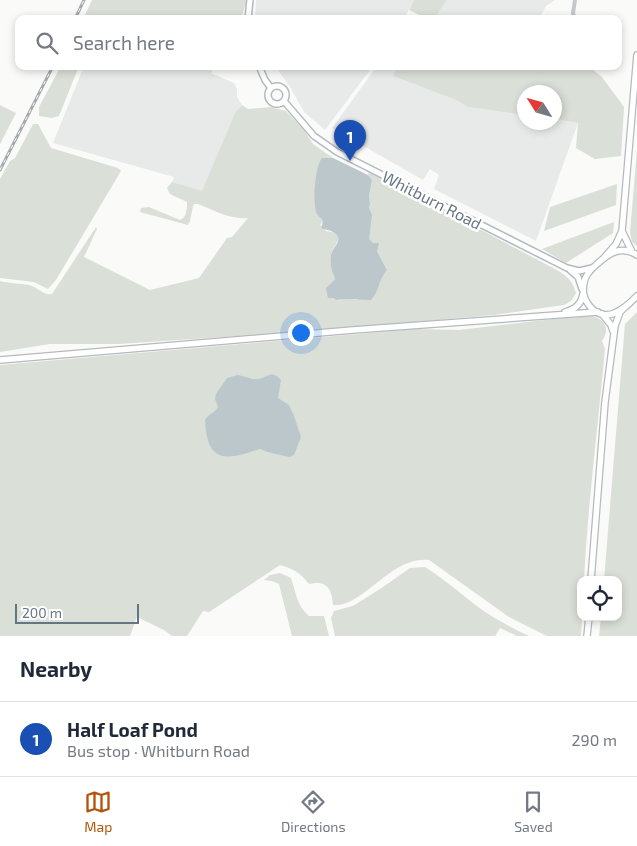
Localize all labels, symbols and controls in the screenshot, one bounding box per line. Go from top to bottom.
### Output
search box [15,15,622,70]
icon: search [33,29,61,57]
text: Search here [73,31,175,54]
north arrow [517,85,562,130]
pin: 1 [334,120,366,161]
street label: Whitburn Road [379,166,485,233]
your location [288,320,314,346]
map controls [577,576,622,621]
button: locate [577,576,622,621]
scale bar [15,601,139,624]
text: 200 m [22,604,62,621]
text: Nearby [20,656,92,681]
text: Half Loaf Pond [67,718,198,741]
text: 1 [33,730,39,749]
text: 290 m [572,730,617,749]
text: Bus stop · Whitburn Road [67,741,250,760]
tab: Map [84,788,112,835]
tab: Directions [281,788,346,835]
tab: Saved [514,788,553,835]

